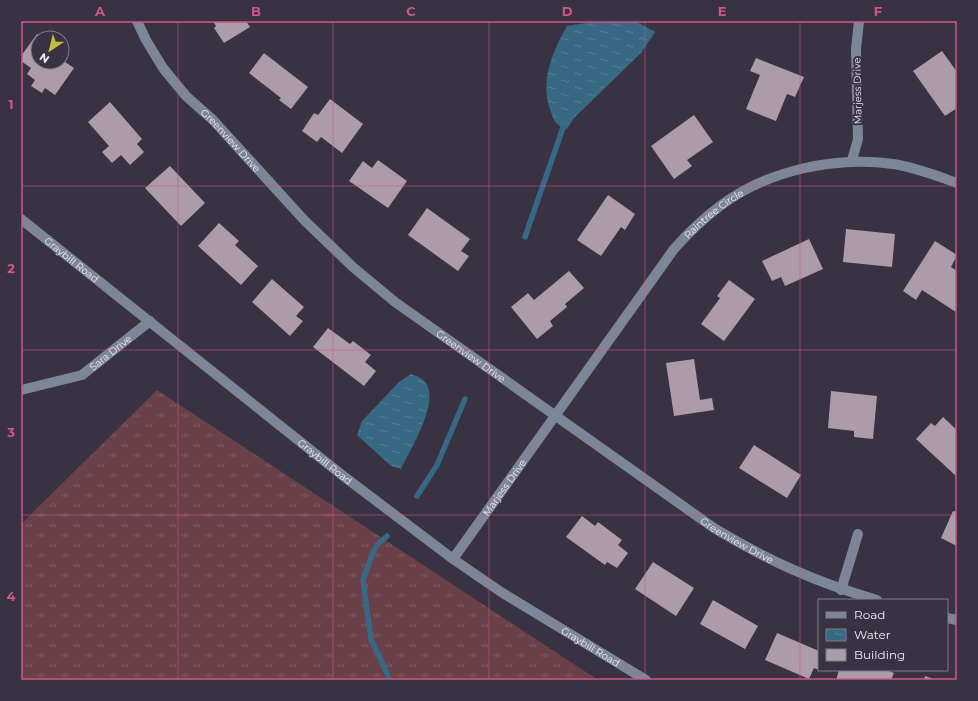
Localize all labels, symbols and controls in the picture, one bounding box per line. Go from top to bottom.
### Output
text: A [94,3,106,19]
text: B [251,3,261,19]
text: C [406,3,416,19]
text: D [562,3,573,19]
text: E [718,3,727,19]
text: F [874,3,882,19]
north arrow [30,30,70,70]
text: N [37,50,52,66]
street label: Marjess Drive [850,57,865,125]
text: 1 [8,96,14,112]
street label: Greenview Drive [198,106,263,175]
street label: Raintree Circle [681,186,746,242]
street label: Graybill Road [42,234,101,286]
text: 2 [7,260,15,276]
street label: Greenview Drive [433,327,508,385]
street label: Sara Drive [87,332,134,374]
text: 3 [6,424,15,440]
street label: Graybill Road [295,436,355,488]
street label: Marjess Drive [480,457,529,519]
street label: Greenview Drive [698,514,776,567]
text: 4 [7,588,16,604]
legend [818,599,948,671]
text: Road [854,607,885,622]
street label: Graybill Road [559,624,622,670]
text: Water [854,627,891,642]
text: Building [854,647,905,662]

